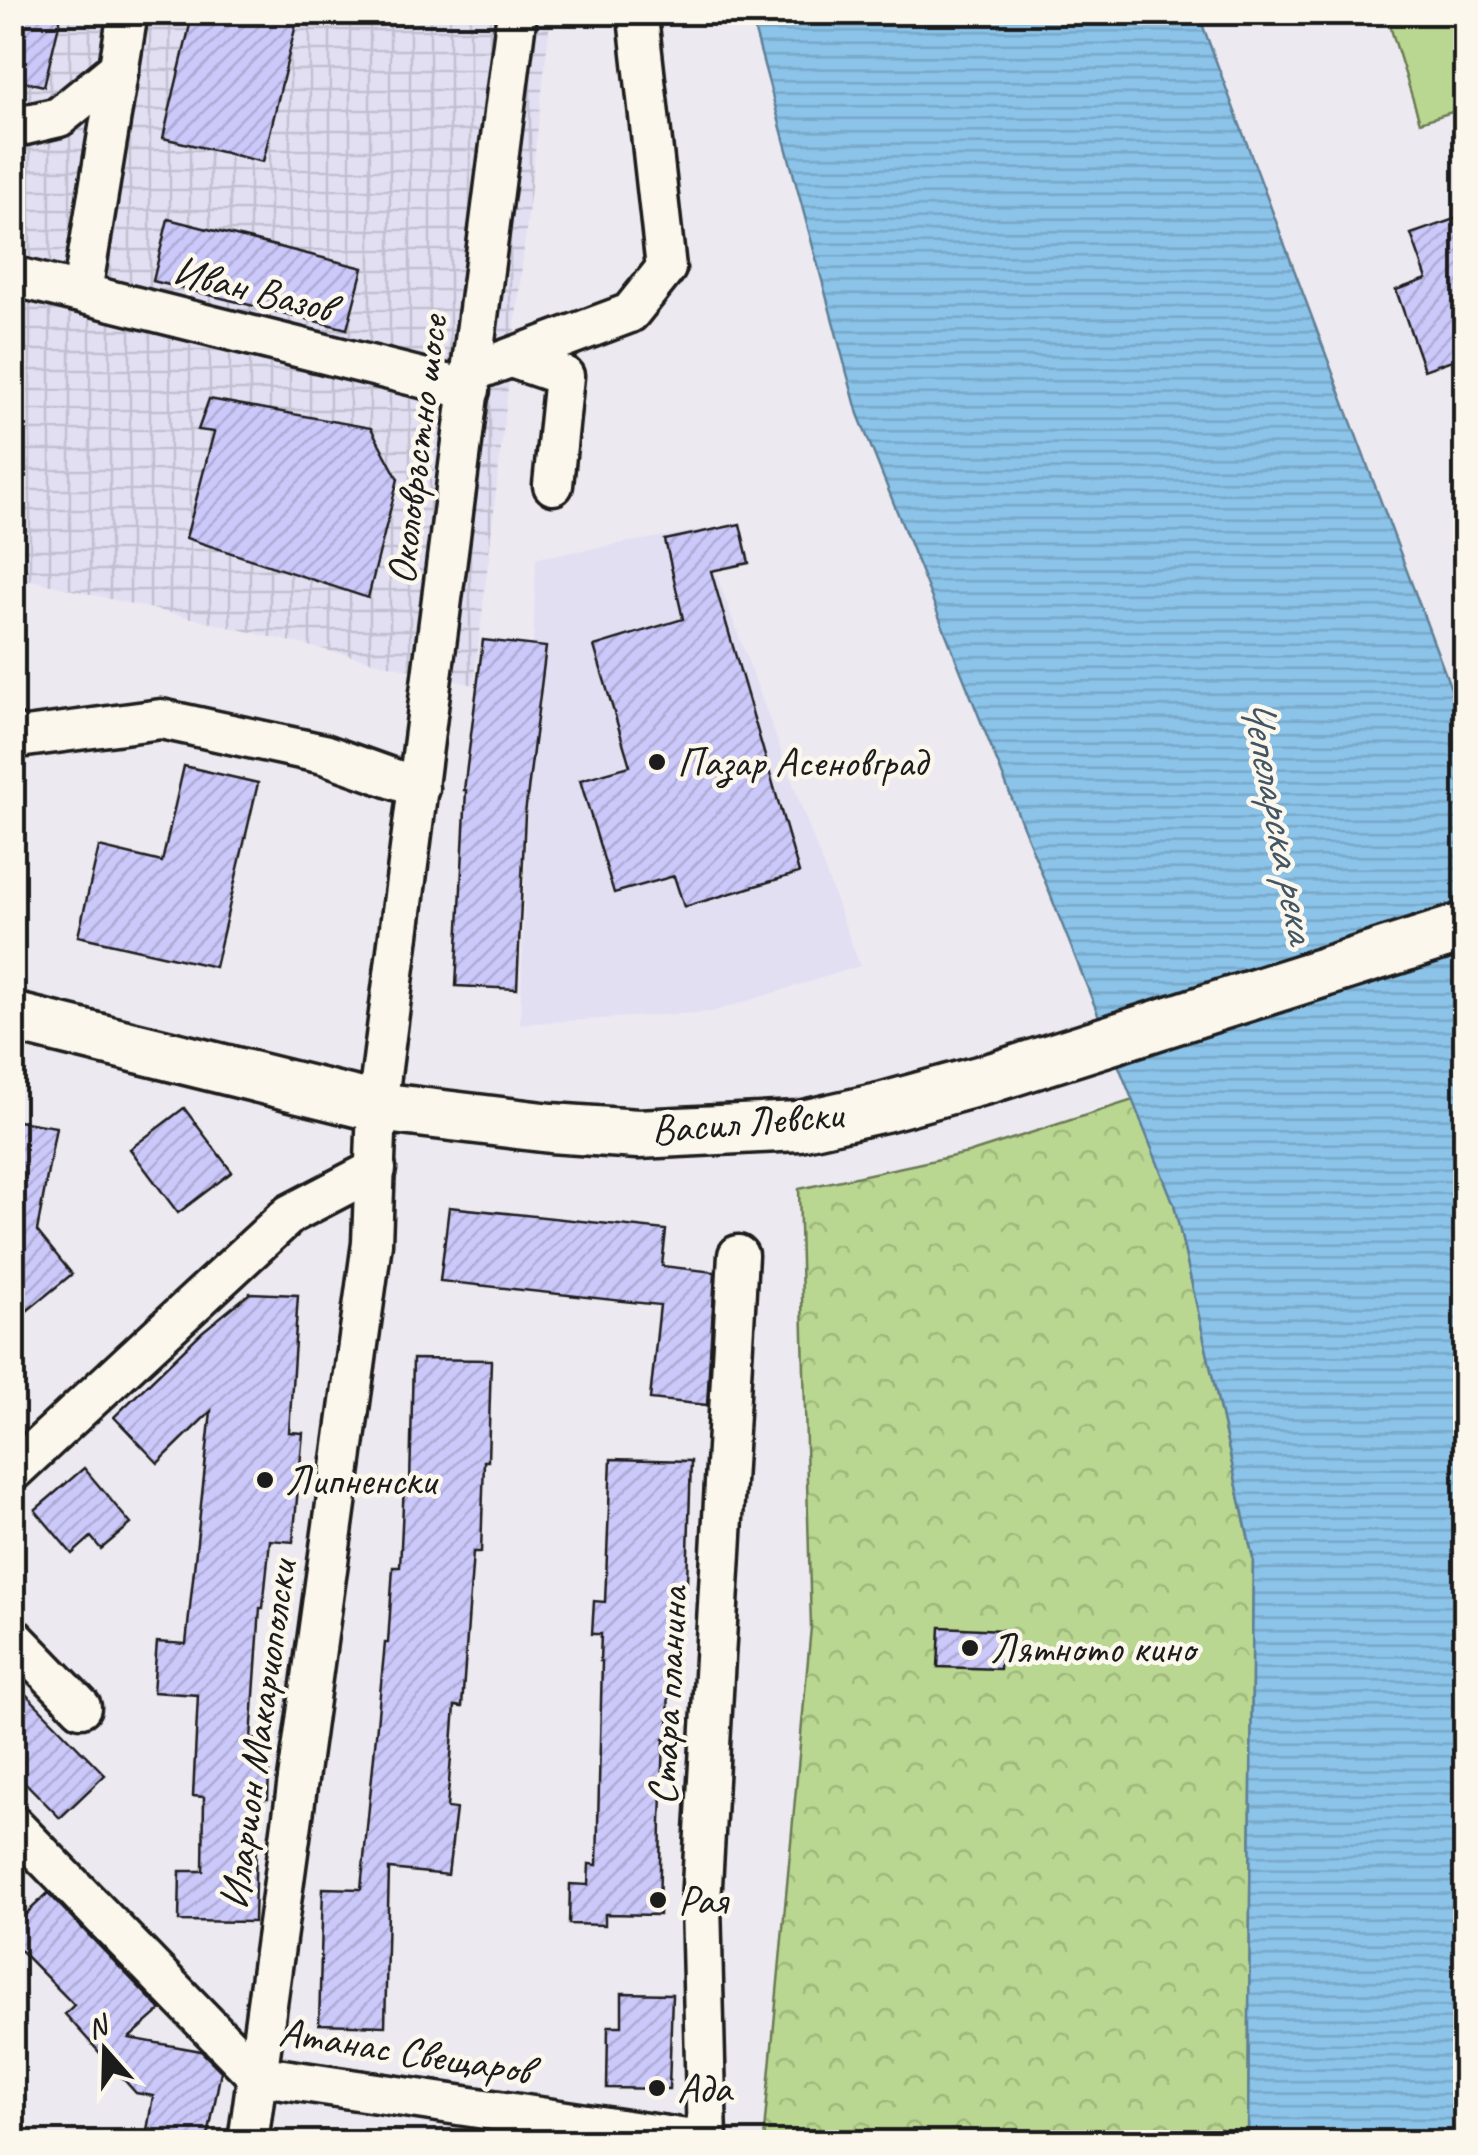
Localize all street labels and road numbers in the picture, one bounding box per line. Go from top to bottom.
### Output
street label: Иван Вазов [168,244,348,337]
street label: Околовръстно шосе [374,310,460,587]
street label: Васил Левски [649,1087,847,1157]
street label: Иларион Макариополски [207,1553,309,1913]
street label: Стара планина [636,1582,700,1806]
street label: Атанас Свещаров [275,2005,545,2099]

